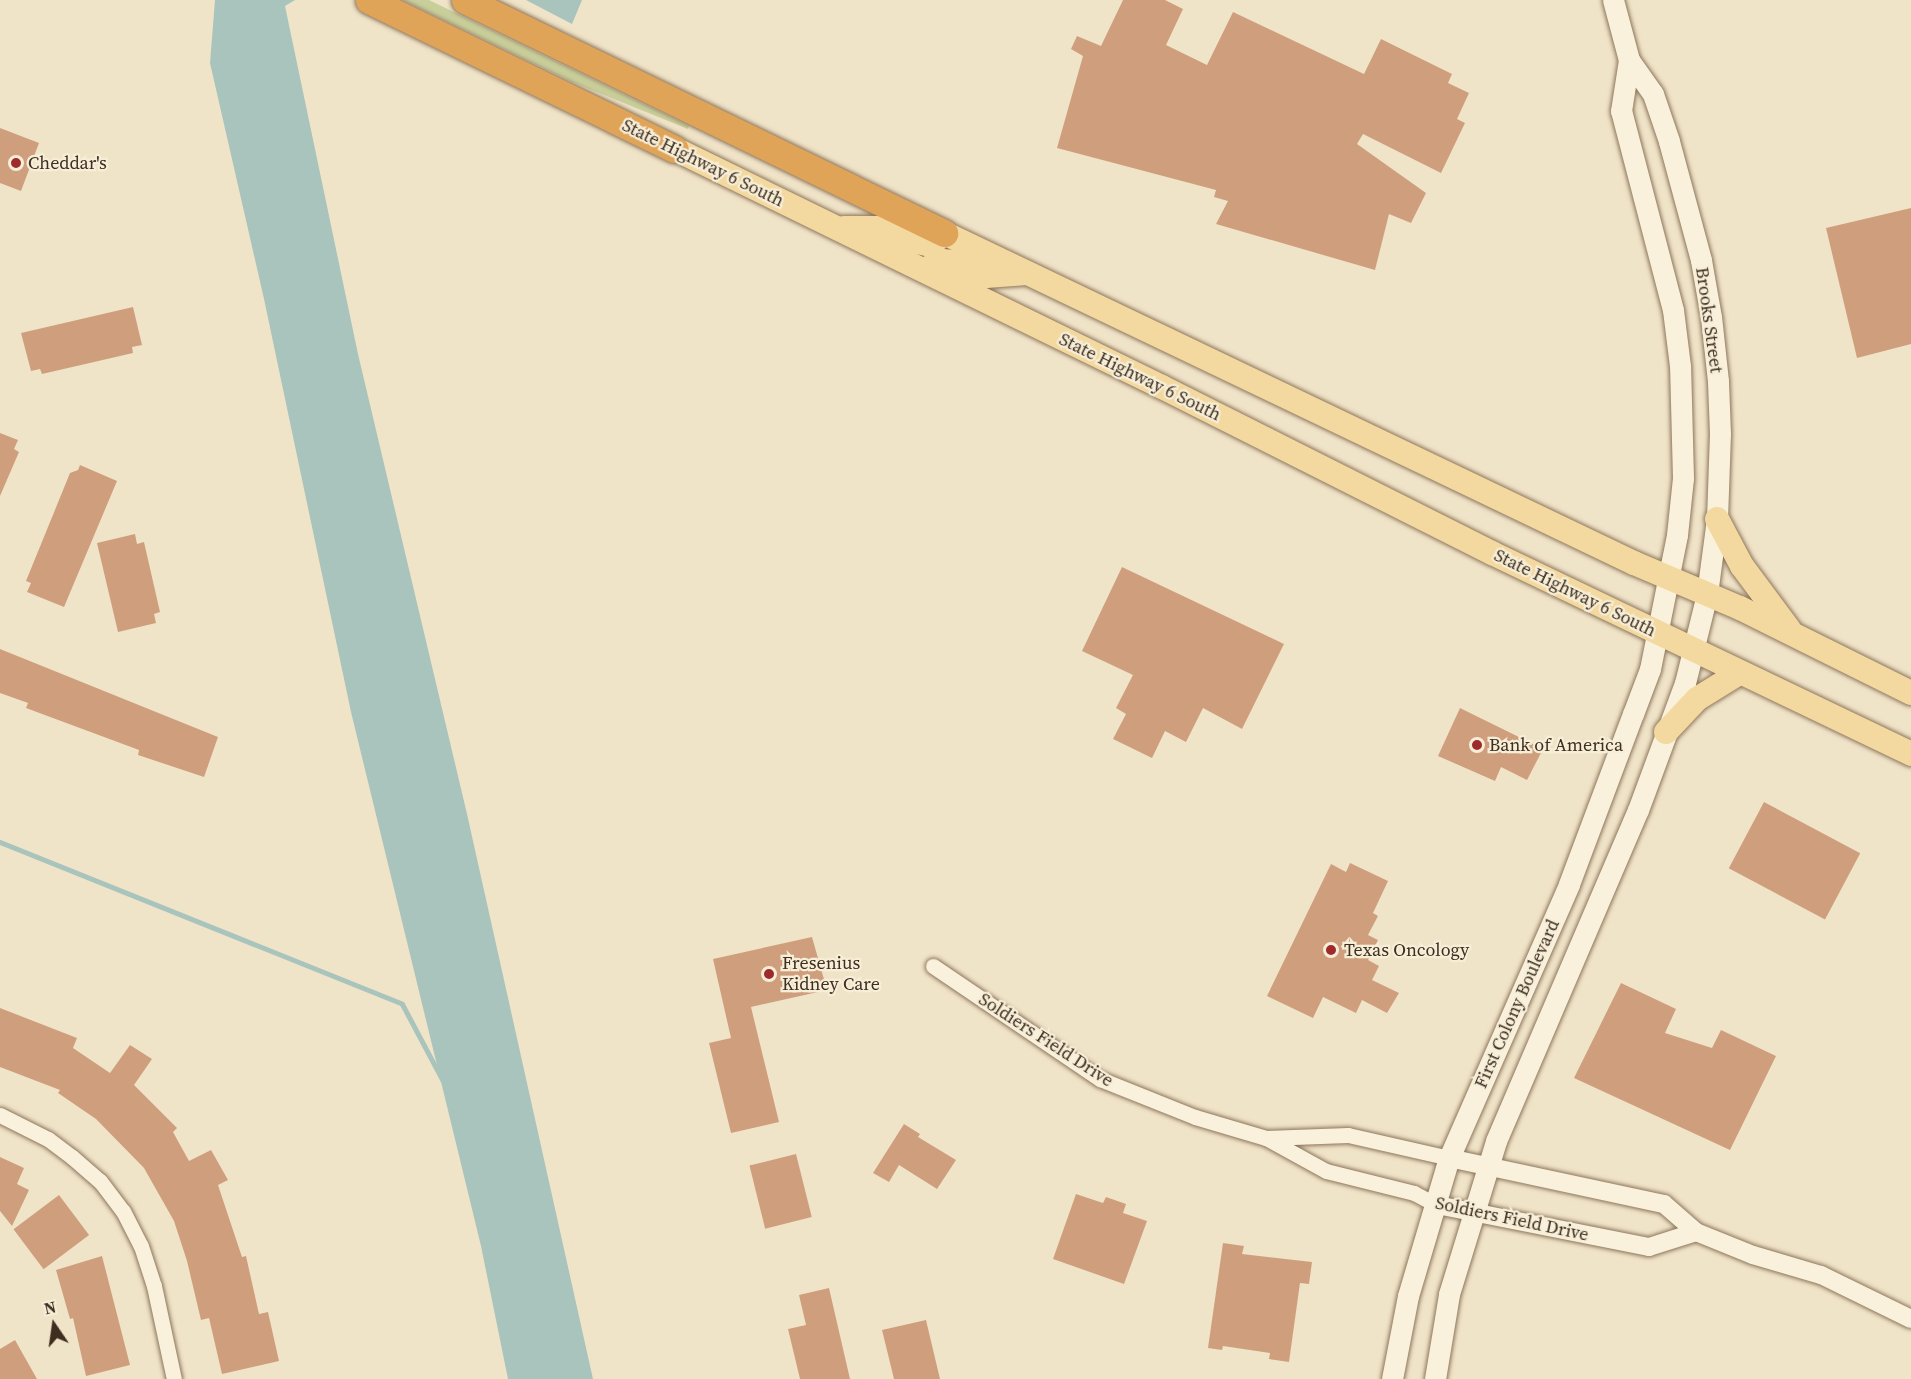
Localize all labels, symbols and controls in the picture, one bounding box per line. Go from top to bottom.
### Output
street label: State Highway 6 South [619,114,787,212]
place label: Cheddar's [28,152,107,174]
marker: Cheddar's [9,156,23,170]
street label: Brooks Street [1691,266,1727,374]
street label: State Highway 6 South [1056,328,1224,426]
street label: State Highway 6 South [1491,544,1659,642]
place label: Bank of America [1489,734,1623,756]
marker: Bank of America [1470,738,1484,752]
street label: First Colony Boulevard [1470,916,1564,1092]
place label: Texas Oncology [1344,939,1469,961]
marker: Texas Oncology [1322,941,1340,959]
place label: Fresenius Kidney Care [782,953,880,996]
marker: Fresenius Kidney Care [760,965,778,983]
street label: Soldiers Field Drive [975,988,1117,1092]
street label: Soldiers Field Drive [1433,1192,1591,1246]
north arrow [24,1295,84,1355]
text: N [42,1295,58,1319]

